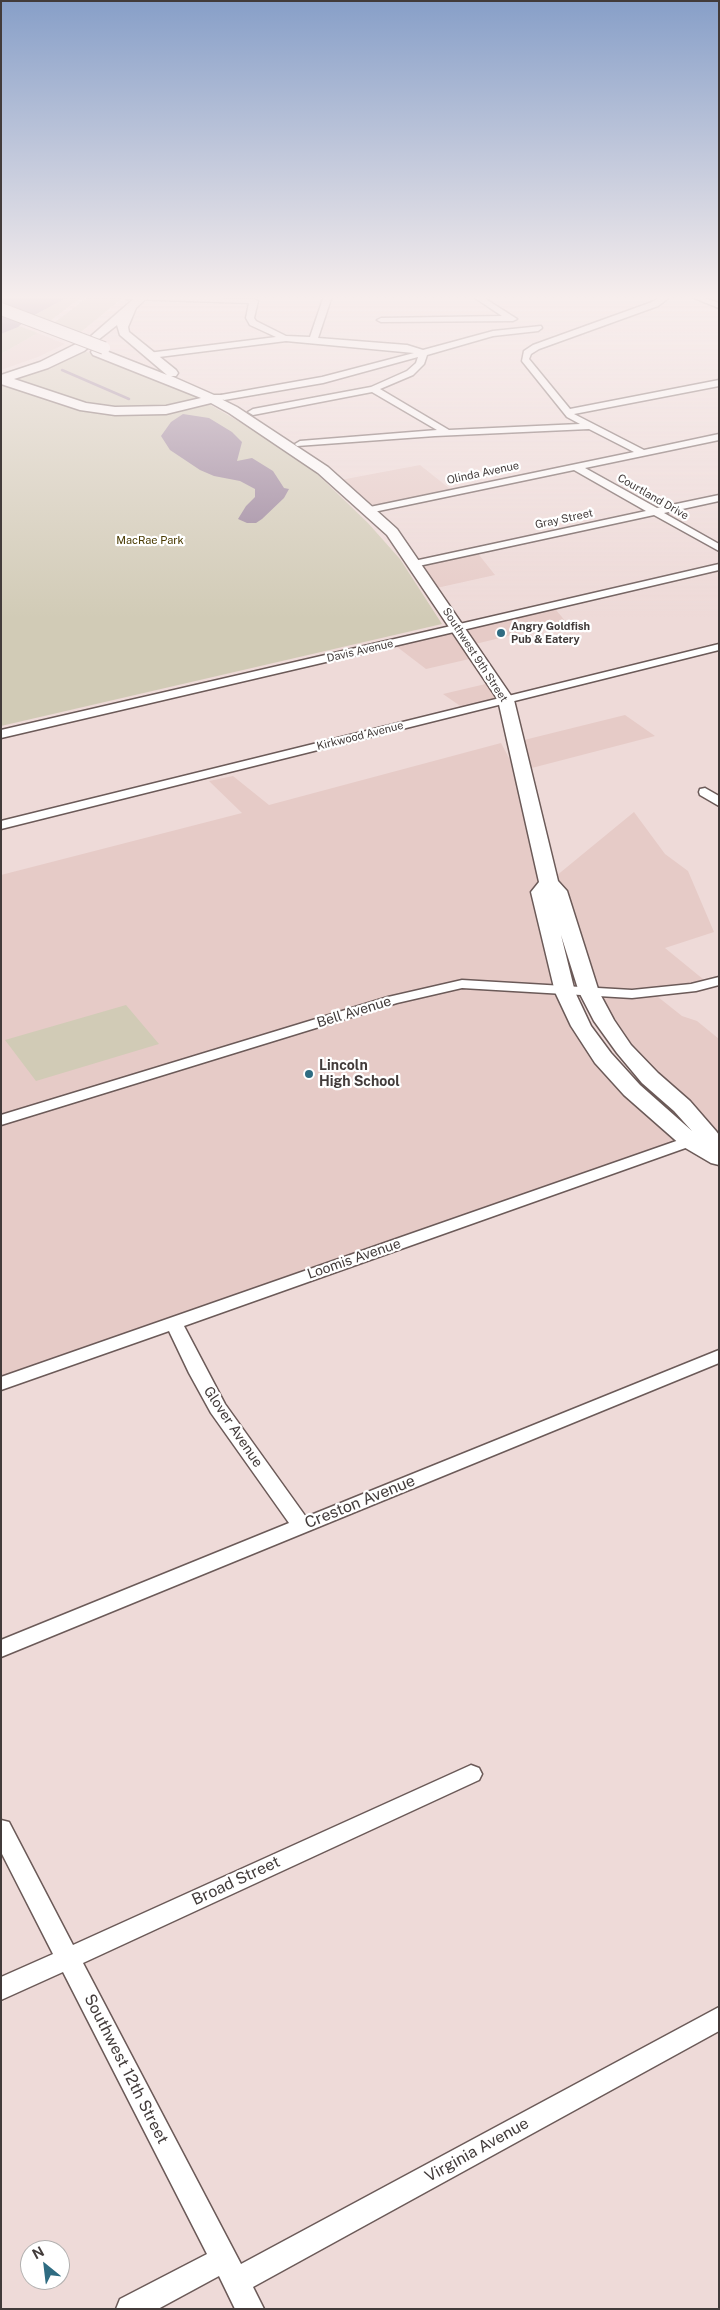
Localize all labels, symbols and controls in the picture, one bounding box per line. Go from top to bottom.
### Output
street label: Olinda Avenue [446,459,520,487]
street label: Courtland Drive [615,471,691,523]
street label: Gray Street [534,506,594,532]
park label: MacRae Park [116,534,184,548]
street label: Southwest 9th Street [440,605,510,705]
place label: Angry Goldfish Pub & Eatery [511,620,590,646]
marker: Angry Goldfish Pub & Eatery [495,627,507,639]
street label: Davis Avenue [325,637,395,665]
street label: Kirkwood Avenue [315,719,405,753]
street label: Bell Avenue [315,993,393,1031]
place label: Lincoln High School [319,1058,400,1090]
marker: Lincoln High School [303,1068,315,1080]
street label: Loomis Avenue [305,1235,403,1283]
street label: Glover Avenue [200,1383,266,1471]
street label: Creston Avenue [302,1471,418,1533]
street label: Broad Street [189,1852,283,1910]
street label: Southwest 12th Street [80,1991,172,2147]
street label: Virginia Avenue [422,2114,532,2186]
north arrow [20,2240,70,2290]
text: N [30,2243,47,2262]

